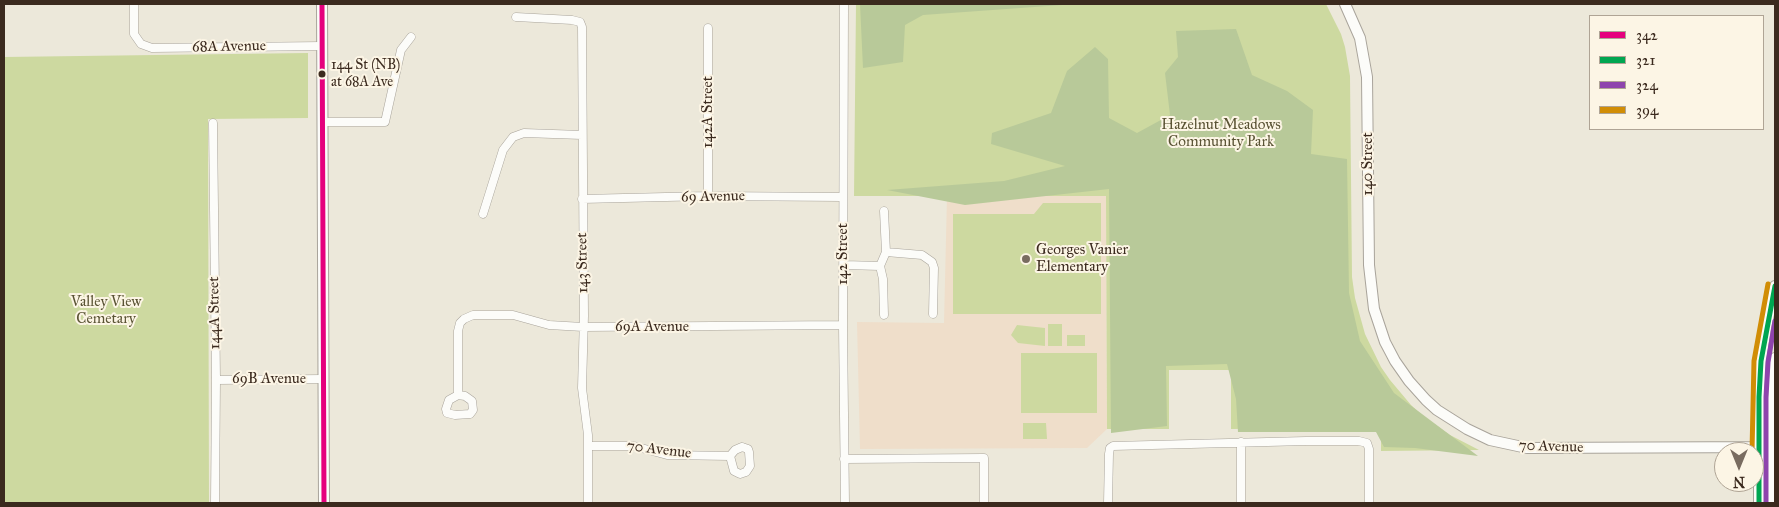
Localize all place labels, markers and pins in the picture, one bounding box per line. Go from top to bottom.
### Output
place label: 144 St (NB) at 68A Ave [331,58,400,90]
marker: 144 St (NB) at 68A Ave [317,69,327,79]
place label: Georges Vanier Elementary [1036,241,1128,276]
marker: Georges Vanier Elementary [1020,253,1032,265]

